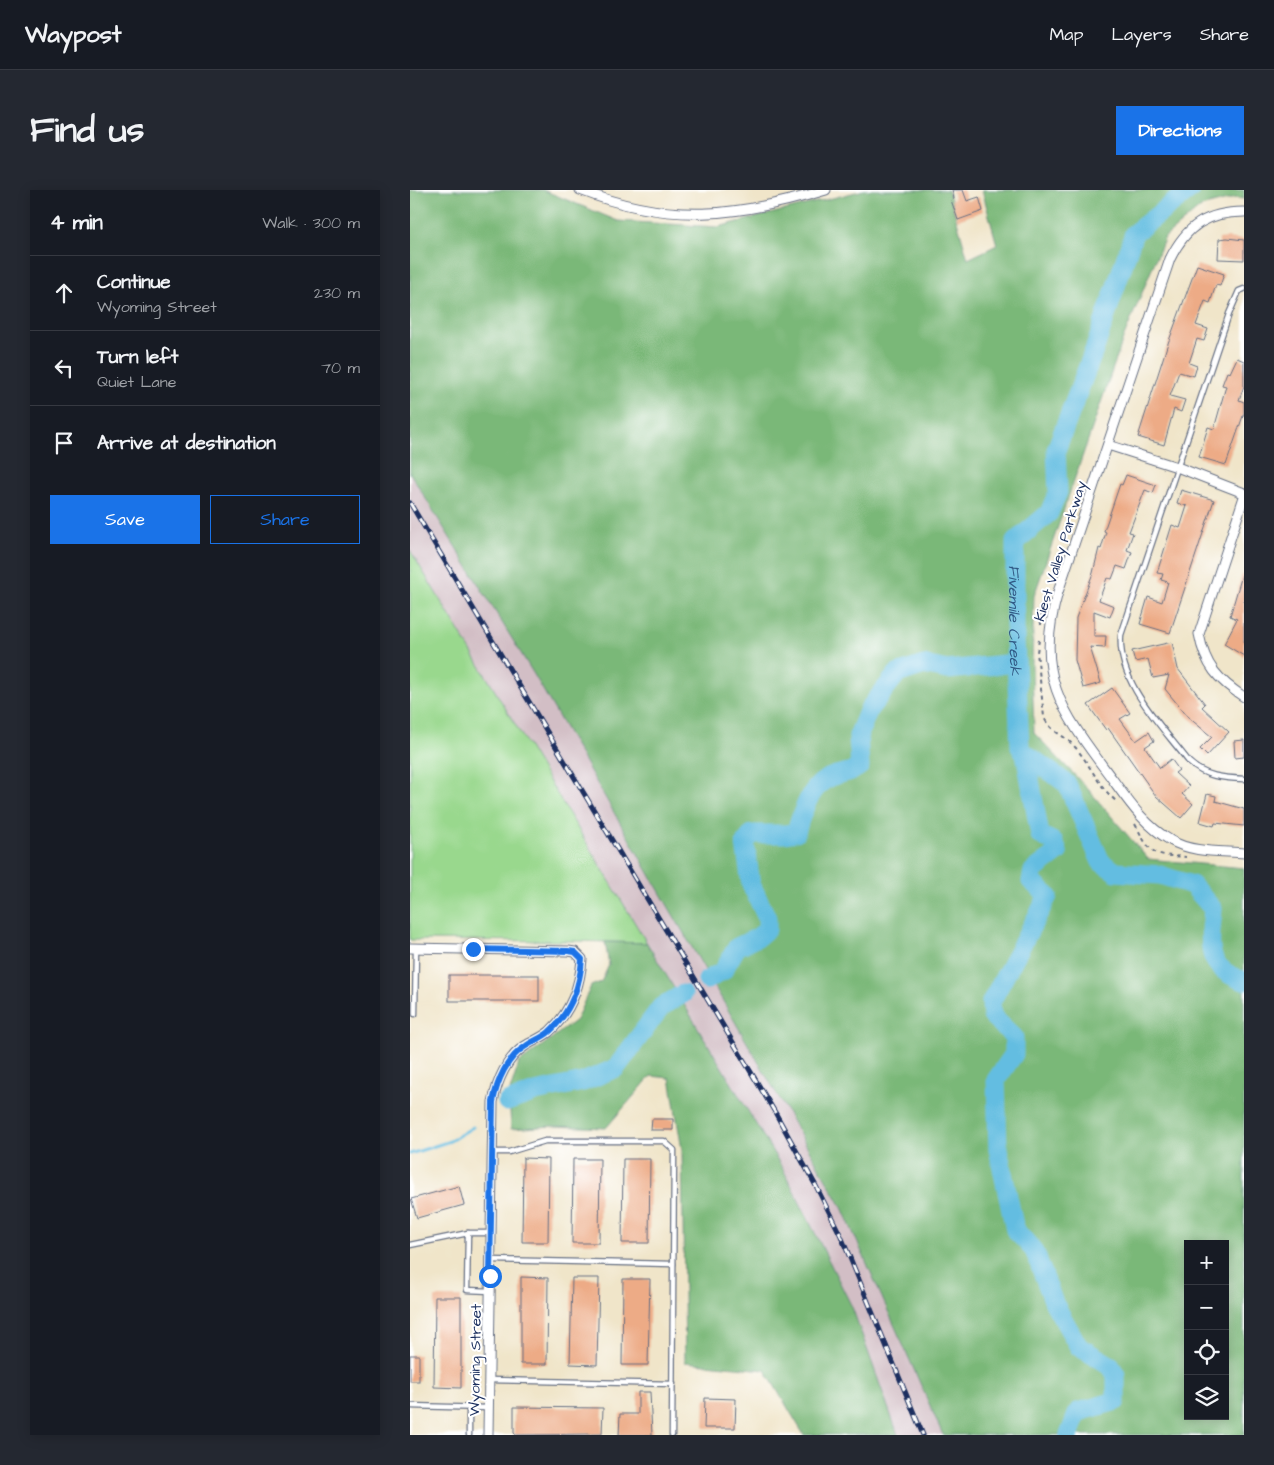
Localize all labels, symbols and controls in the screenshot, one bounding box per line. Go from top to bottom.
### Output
text: Waypost [25,18,122,52]
text: Map [1049,22,1083,47]
text: Layers [1111,22,1172,47]
text: Share [1200,22,1249,47]
text: Find us [30,106,144,155]
button: Directions [1116,106,1244,155]
text: 4 min [50,208,103,237]
text: Walk · 300 m [262,212,360,234]
text: Continue [97,269,171,296]
icon: ahead [50,279,78,307]
text: 230 m [314,282,360,304]
text: Wyoming Street [97,296,217,318]
text: Turn left [97,344,178,371]
icon: left [50,354,78,382]
text: 70 m [321,357,360,379]
text: Quiet Lane [97,371,176,393]
icon: arrive [50,429,78,457]
text: Arrive at destination [97,430,276,457]
street label: Kiest Valley Parkway [1029,478,1093,624]
button: Save [50,495,200,544]
button: Share [210,495,360,544]
water label: Fivemile Creek [1003,565,1027,677]
route end [462,938,485,961]
map controls [1184,1240,1229,1420]
button: + [1184,1240,1229,1285]
route start [479,1265,502,1288]
button: − [1184,1285,1229,1330]
street label: Wyoming Street [464,1304,488,1416]
button: locate [1184,1330,1229,1375]
button: layers [1184,1375,1229,1420]

